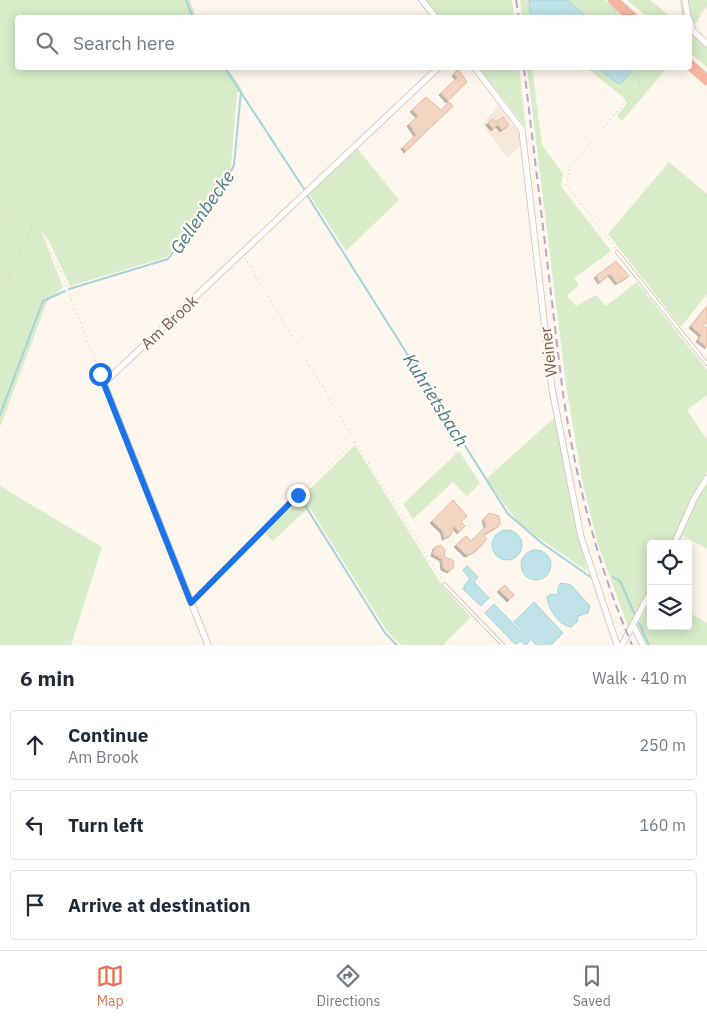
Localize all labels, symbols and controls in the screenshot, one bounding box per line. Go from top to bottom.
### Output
search box [15,15,692,70]
icon: search [33,29,61,57]
text: Search here [73,31,175,55]
water label: Gellenbecke [165,166,239,258]
street label: Am Brook [136,290,202,353]
street label: Weiner [535,326,561,378]
water label: Kuhrietsbach [398,349,474,451]
route start [89,363,112,386]
route end [287,484,310,507]
map controls [647,540,692,630]
button: locate [647,540,692,585]
button: layers [647,585,692,630]
text: 6 min [20,664,75,692]
text: Walk · 410 m [592,668,687,688]
text: Continue [68,723,148,747]
icon: ahead [21,731,49,759]
text: 250 m [639,735,686,755]
text: Am Brook [68,747,139,767]
icon: left [21,811,49,839]
text: Turn left [68,813,144,837]
text: 160 m [639,815,686,835]
icon: arrive [21,891,49,919]
text: Arrive at destination [68,893,251,917]
tab: Map [96,962,124,1010]
tab: Directions [317,962,380,1010]
tab: Saved [573,962,611,1010]

